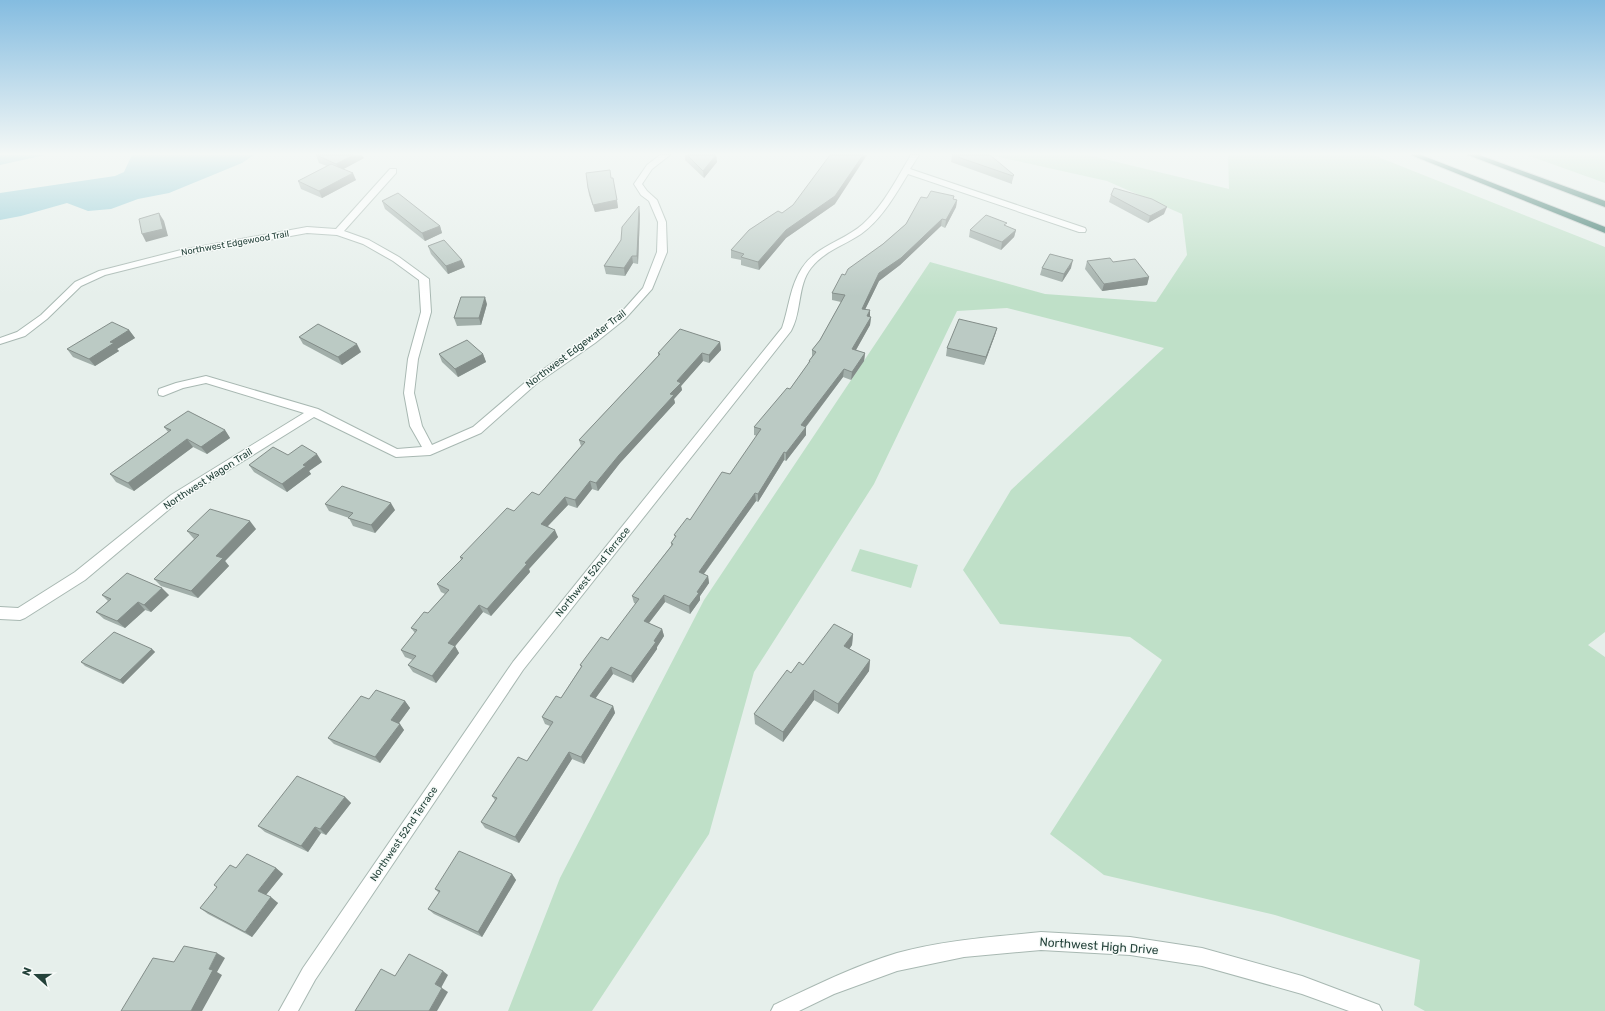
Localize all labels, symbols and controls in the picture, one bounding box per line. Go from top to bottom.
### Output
street label: Northwest Edgewood Trail [180,229,290,257]
street label: Northwest Edgewater Trail [523,307,629,391]
street label: Northwest Wagon Trail [161,446,255,512]
street label: Northwest 52nd Terrace [553,524,633,619]
street label: Northwest 52nd Terrace [368,784,441,884]
street label: Northwest High Drive [1039,935,1159,957]
north arrow [16,955,56,995]
text: N [20,965,35,978]

